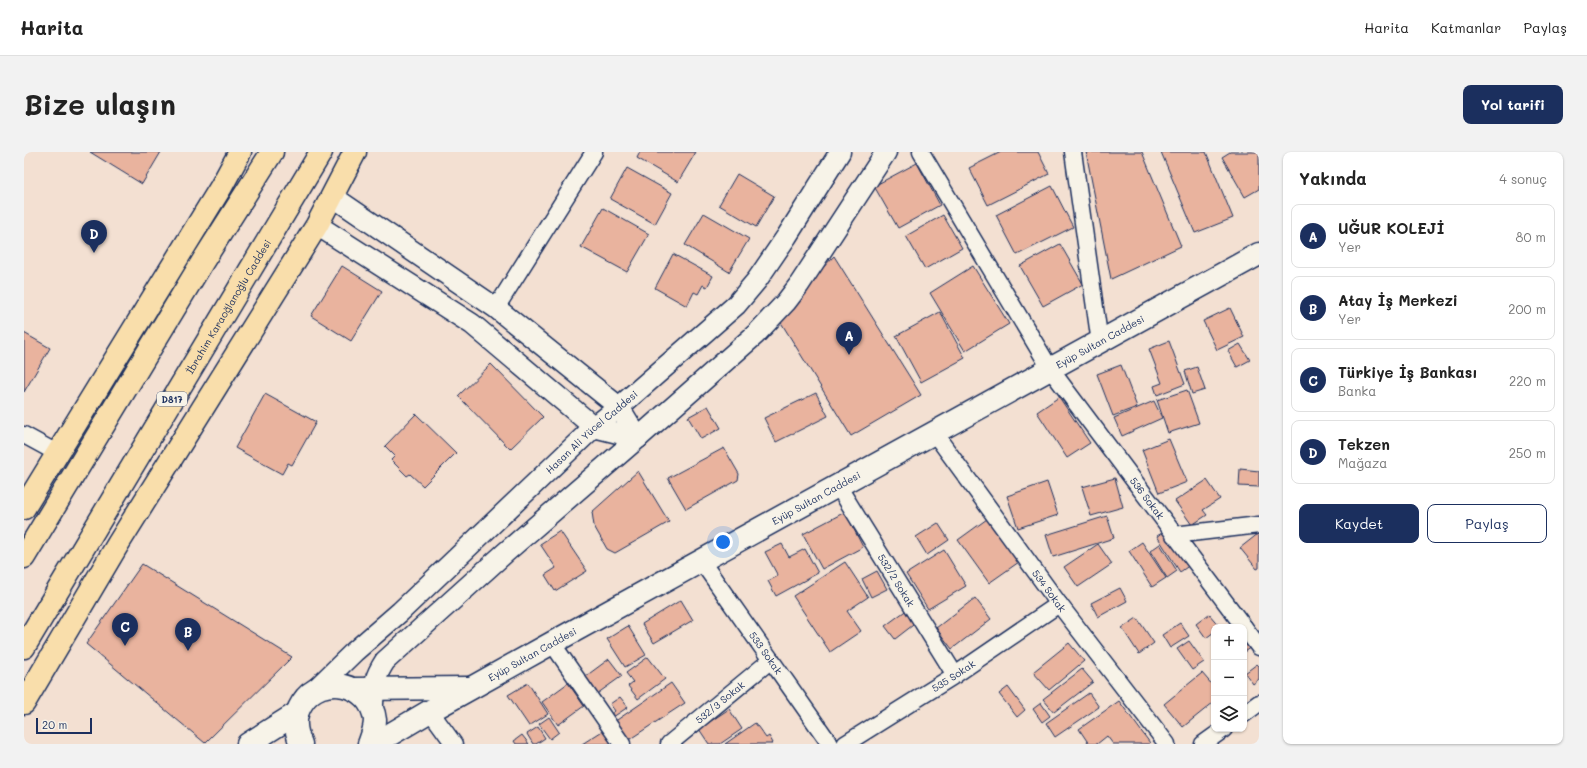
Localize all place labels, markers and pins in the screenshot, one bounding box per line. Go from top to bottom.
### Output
pin: D [81,220,107,253]
pin: A [836,322,862,355]
pin: C [112,613,138,646]
pin: B [175,618,201,651]

